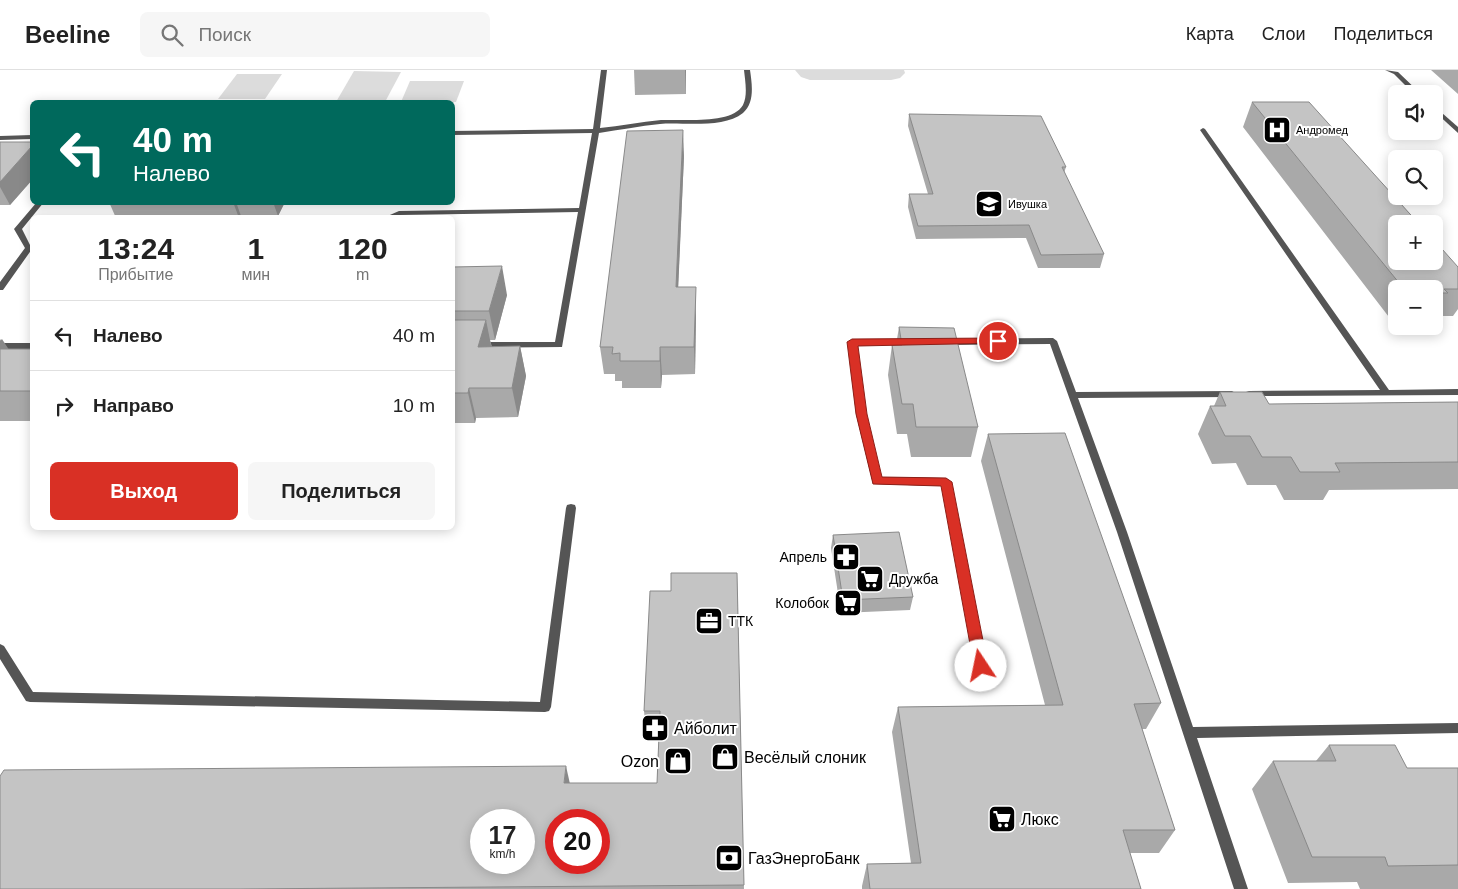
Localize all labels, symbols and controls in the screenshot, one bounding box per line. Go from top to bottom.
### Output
search box [140,12,490,57]
text: Beeline [25,21,110,48]
icon: search [158,21,186,49]
text: Поиск [198,24,251,45]
text: Карта [1186,24,1234,44]
text: Слои [1262,24,1306,44]
text: Поделиться [1334,24,1433,44]
map controls [1388,85,1443,335]
button: sound [1388,85,1443,140]
hospital icon: Андромед [1262,115,1292,145]
icon: left [50,120,115,185]
text: 40 m [133,120,213,159]
place label: Андромед [1296,124,1349,136]
button: search [1388,150,1443,205]
text: Налево [133,161,210,186]
school or university icon: Ивушка [974,189,1004,219]
place label: Ивушка [1008,198,1048,210]
button: + [1388,215,1443,270]
text: 13:24 [97,232,174,265]
text: 1 [247,232,264,265]
text: 120 [338,232,388,265]
text: Прибытие [98,266,173,283]
text: мин [241,266,270,283]
text: m [356,266,369,283]
button: − [1388,280,1443,335]
pin [977,320,1019,362]
icon: left [50,322,78,350]
text: Налево [93,325,163,346]
text: 40 m [393,325,435,346]
icon: arrive [984,327,1012,355]
icon: right [50,392,78,420]
text: Направо [93,395,174,416]
text: 10 m [393,395,435,416]
button: Выход [50,462,238,520]
button: Поделиться [248,462,435,520]
pharmacy icon: Апрель [831,542,861,572]
place label: Апрель [780,549,827,565]
supermarket icon: Дружба [855,564,885,594]
place label: Дружба [889,571,938,587]
supermarket icon: Колобок [833,588,863,618]
place label: Колобок [775,595,830,611]
office icon: ТТК [694,606,724,636]
place label: ТТК [728,613,754,629]
position arrow [954,639,1006,691]
pharmacy icon: Айболит [640,713,670,743]
place label: Айболит [674,720,738,737]
shop icon: Весёлый слоник [710,742,740,772]
shop icon: Ozon [663,746,693,776]
place label: Весёлый слоник [744,749,867,766]
place label: Ozon [621,753,659,770]
supermarket icon: Люкс [987,804,1017,834]
speed limit sign: 20 [545,809,610,874]
place label: Люкс [1021,811,1059,828]
text: 17 [489,821,516,849]
bank icon: ГазЭнергоБанк [714,843,744,873]
text: km/h [489,847,516,861]
place label: ГазЭнергоБанк [748,850,861,867]

